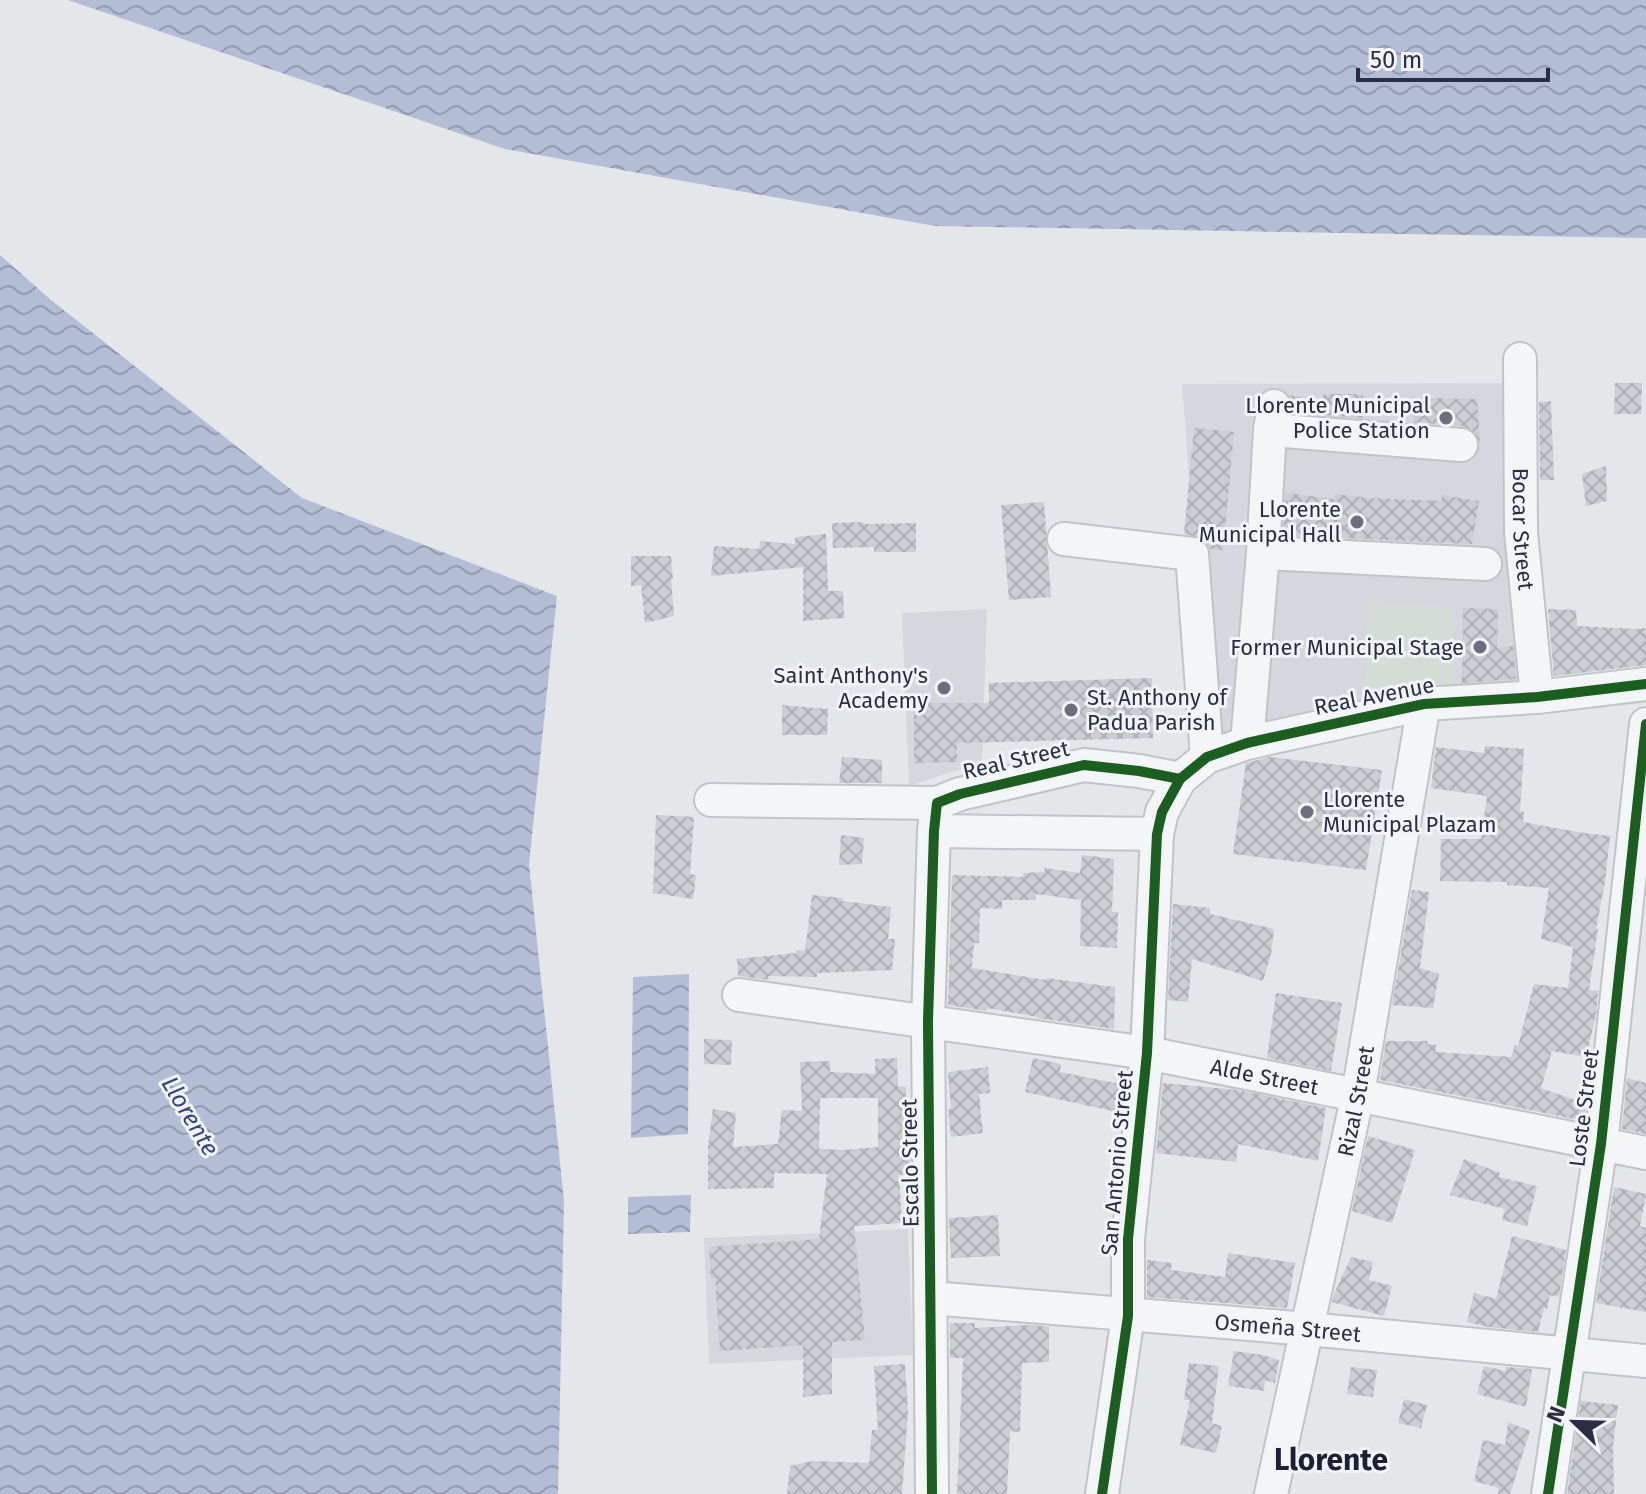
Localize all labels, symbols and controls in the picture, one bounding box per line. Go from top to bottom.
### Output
scale bar [1358,32,1548,82]
text: 50 m [1370,46,1422,74]
place label: Llorente Municipal Police Station [1245,392,1430,444]
marker: Llorente Municipal Police Station [1437,409,1455,427]
street label: Bocar Street [1507,468,1540,591]
place label: Llorente Municipal Hall [1199,496,1341,548]
marker: Llorente Municipal Hall [1348,513,1366,531]
place label: Former Municipal Stage [1230,634,1464,661]
marker: Former Municipal Stage [1471,638,1489,656]
place label: Saint Anthony's Academy [774,662,928,714]
street label: Real Avenue [1312,671,1436,721]
marker: Saint Anthony's Academy [935,679,953,697]
place label: St. Anthony of Padua Parish [1087,684,1229,736]
marker: St. Anthony of Padua Parish [1062,701,1080,719]
street label: Real Street [960,735,1072,785]
place label: Llorente Municipal Plazam [1323,786,1497,838]
marker: Llorente Municipal Plazam [1298,803,1316,821]
street label: Rizal Street [1331,1043,1379,1159]
street label: Loste Street [1563,1047,1605,1169]
street label: Alde Street [1208,1053,1321,1101]
street label: San Antonio Street [1095,1069,1139,1257]
water label: Llorente [155,1071,225,1161]
street label: Escalo Street [895,1098,925,1228]
street label: Osmeña Street [1214,1308,1362,1347]
north arrow [1534,1382,1614,1462]
text: N [1541,1402,1571,1426]
district label: Llorente [1274,1442,1388,1478]

